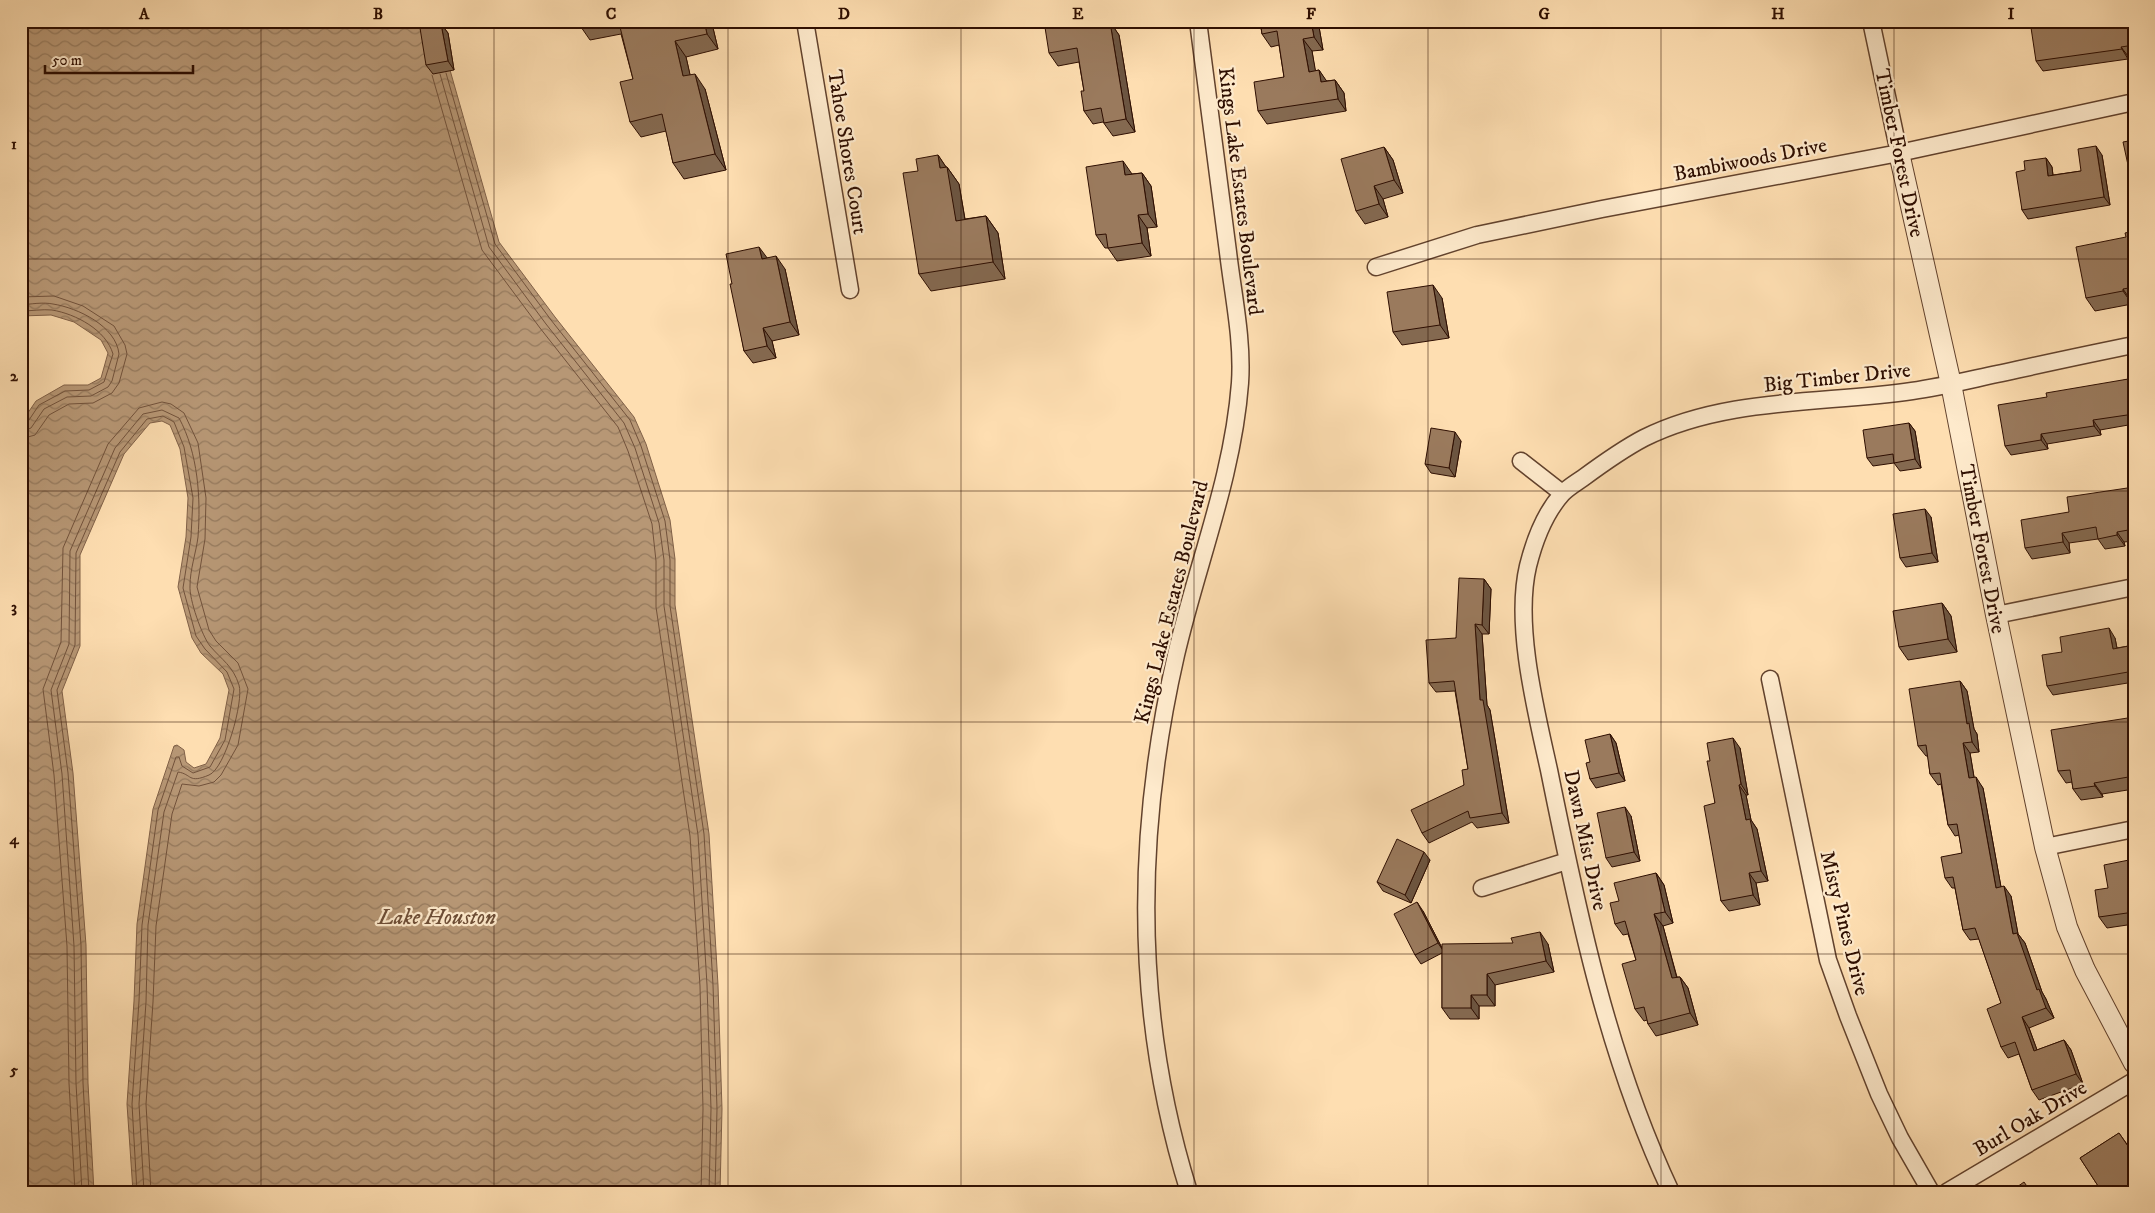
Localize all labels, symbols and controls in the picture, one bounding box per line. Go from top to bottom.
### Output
text: A [138,4,150,24]
text: B [373,4,383,24]
text: C [606,4,616,24]
text: D [838,4,850,24]
text: E [1072,4,1084,24]
text: F [1306,4,1316,24]
text: G [1538,4,1550,24]
text: H [1771,4,1785,24]
text: I [2008,4,2015,24]
scale bar [45,42,192,74]
text: 50 m [52,51,82,70]
street label: Kings Lake Estates Boulevard [1212,66,1268,317]
street label: Timber Forest Drive [1868,67,1930,240]
street label: Tahoe Shores Court [821,68,873,237]
street label: Bambiwoods Drive [1671,132,1829,188]
text: 1 [11,134,17,154]
street label: Big Timber Drive [1762,357,1912,399]
text: 2 [10,366,19,386]
street label: Timber Forest Drive [1953,462,2011,636]
street label: Kings Lake Estates Boulevard [1129,477,1215,727]
text: 3 [11,597,17,617]
street label: Dawn Mist Drive [1557,768,1613,913]
text: 4 [8,829,19,849]
street label: Misty Pines Drive [1813,848,1875,999]
water label: Lake Houston [376,904,496,931]
text: 5 [9,1060,18,1080]
street label: Burl Oak Drive [1969,1075,2092,1163]

